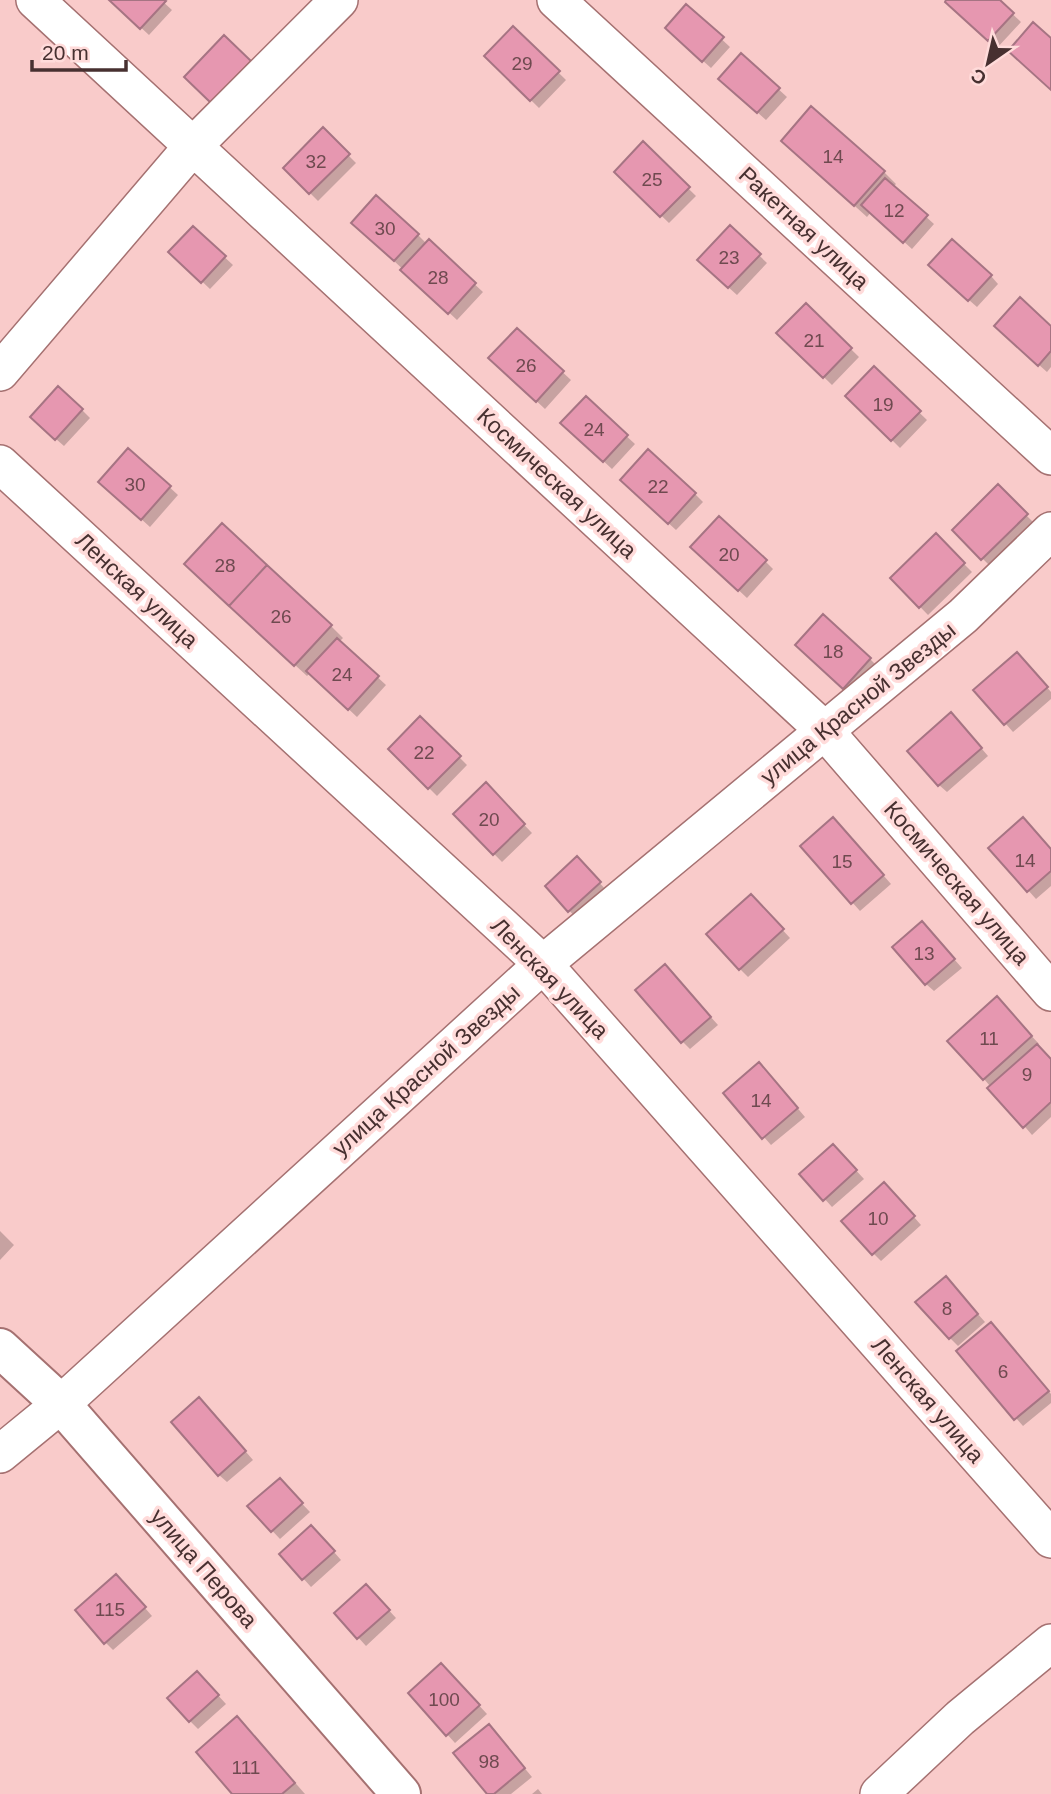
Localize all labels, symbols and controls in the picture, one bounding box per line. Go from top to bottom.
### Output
scale bar [32,28,126,72]
north arrow [953,28,1023,98]
text: 20 m [42,41,89,64]
house number: 29 [511,53,533,74]
text: С [967,64,990,89]
house number: 14 [822,146,844,167]
house number: 32 [305,151,327,172]
street label: Ракетная улица [734,161,874,295]
house number: 25 [641,169,663,190]
house number: 12 [883,200,905,221]
house number: 30 [374,218,396,239]
house number: 23 [718,247,740,268]
house number: 28 [427,267,449,288]
house number: 21 [803,330,825,351]
house number: 26 [515,355,537,376]
house number: 19 [872,394,894,415]
street label: Космическая улица [472,403,642,564]
house number: 24 [583,419,605,440]
house number: 30 [124,474,146,495]
house number: 22 [647,476,669,497]
street label: Ленская улица [71,527,204,653]
house number: 20 [718,544,740,565]
house number: 28 [214,555,236,576]
house number: 26 [270,606,292,627]
street label: улица Красной Звезды [755,616,961,790]
house number: 18 [822,641,844,662]
house number: 24 [331,664,353,685]
house number: 22 [413,742,435,763]
street label: Космическая улица [879,796,1035,970]
house number: 20 [478,809,500,830]
house number: 14 [1014,850,1036,871]
house number: 15 [831,851,853,872]
street label: Ленская улица [486,912,614,1044]
house number: 13 [913,943,935,964]
street label: улица Красной Звезды [327,979,525,1161]
house number: 11 [979,1028,999,1049]
house number: 9 [1022,1064,1032,1085]
house number: 14 [750,1090,772,1111]
house number: 10 [867,1208,889,1229]
house number: 8 [942,1298,952,1319]
street label: Ленская улица [867,1332,990,1468]
house number: 6 [998,1361,1008,1382]
street label: улица Перова [145,1503,263,1633]
house number: 115 [95,1599,125,1620]
house number: 100 [428,1689,460,1710]
house number: 98 [478,1751,500,1772]
house number: 111 [232,1757,260,1778]

